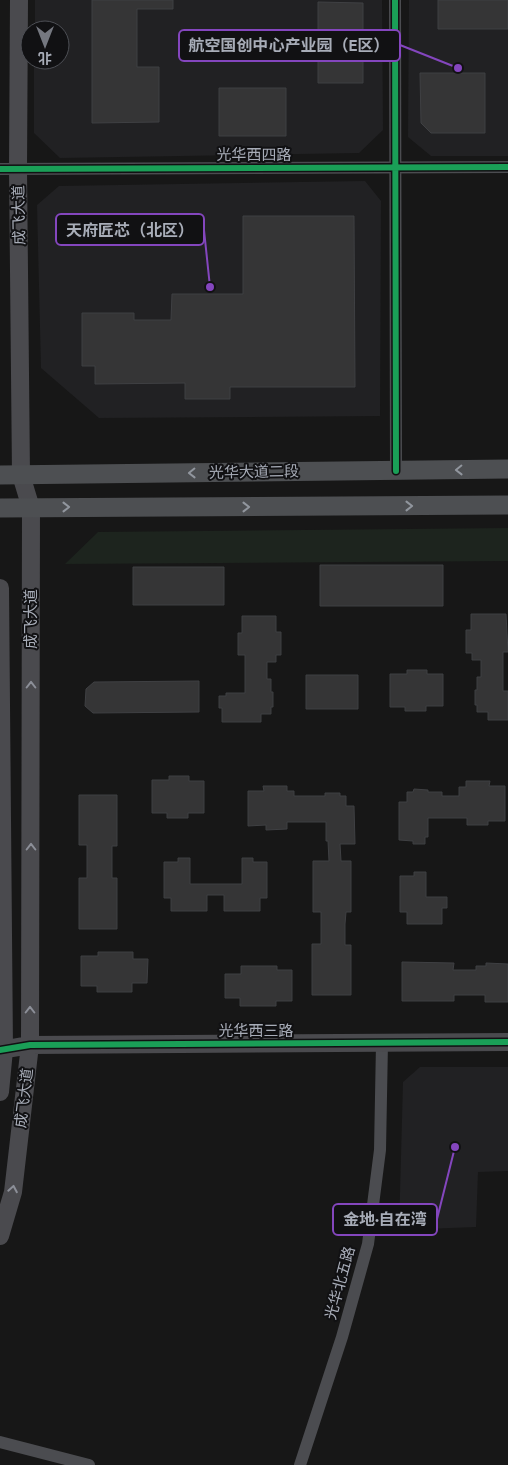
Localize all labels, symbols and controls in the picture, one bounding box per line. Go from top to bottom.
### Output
north arrow [20,20,70,70]
callout: 航空国创中心产业园（E区） [179,30,400,61]
text: 航空国创中心产业园（E区） [189,35,389,56]
text: 北 [38,49,52,67]
street label: 光华西四路 [216,145,292,164]
street label: 成飞大道 [8,185,29,245]
callout: 天府匠芯（北区） [56,214,204,245]
text: 天府匠芯（北区） [66,220,194,241]
street label: 光华大道二段 [209,461,299,482]
one-way arrow [455,465,463,475]
one-way arrow [188,468,196,478]
one-way arrow [405,501,413,511]
one-way arrow [62,502,70,513]
one-way arrow [242,502,250,512]
street label: 成飞大道 [21,589,40,649]
one-way arrow [26,681,36,688]
one-way arrow [26,843,36,851]
one-way arrow [25,1006,35,1014]
street label: 光华西三路 [218,1021,294,1040]
street label: 成飞大道 [10,1067,37,1129]
one-way arrow [7,1184,17,1193]
callout: 金地·自在湾 [333,1204,437,1235]
text: 金地·自在湾 [343,1209,427,1230]
street label: 光华北五路 [321,1244,358,1322]

